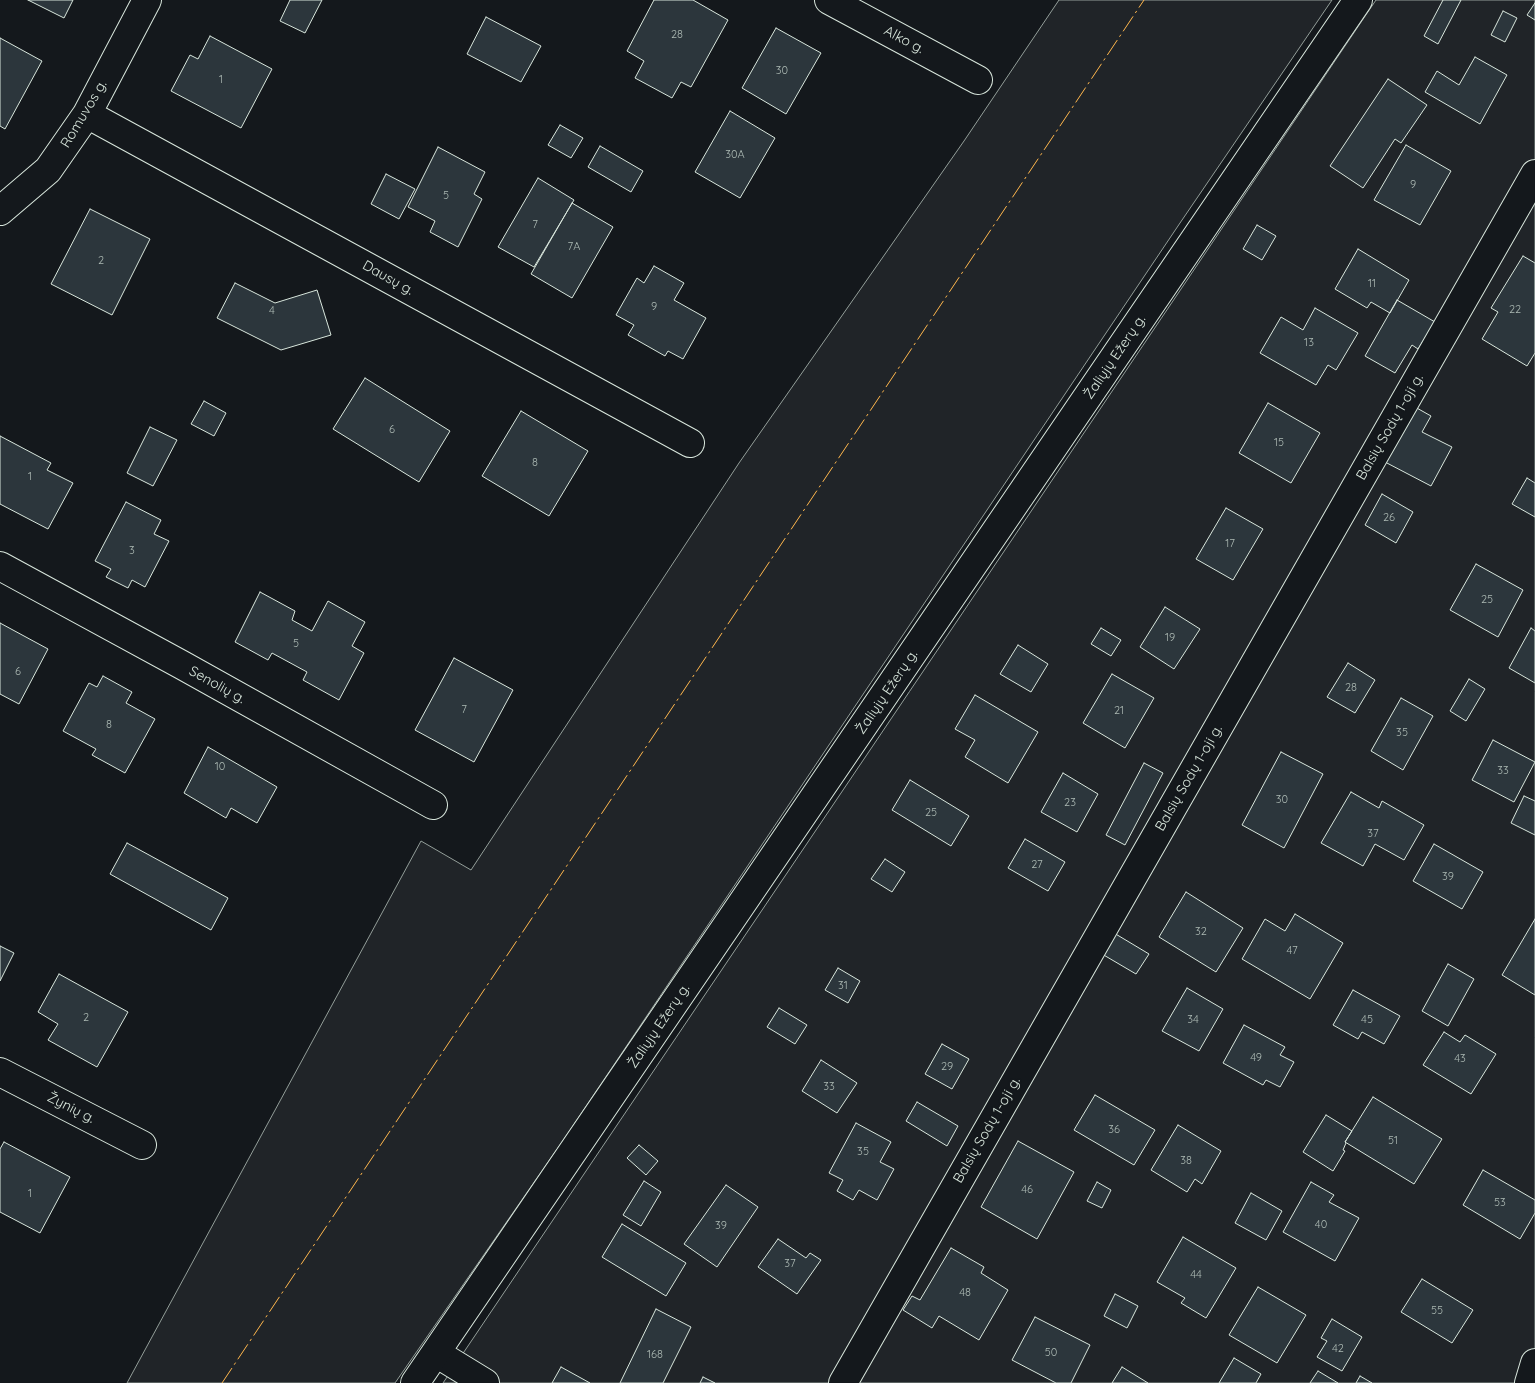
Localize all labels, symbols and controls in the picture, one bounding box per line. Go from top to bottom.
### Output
street label: Alko g. [881,22,927,58]
house number: 28 [671,28,683,42]
house number: 30 [776,64,788,78]
house number: 1 [219,73,223,87]
street label: Romuvos g. [57,77,111,151]
house number: 30A [725,148,745,162]
house number: 9 [1410,178,1416,192]
house number: 5 [443,189,449,203]
house number: 7 [532,218,538,232]
house number: 7A [568,240,580,254]
house number: 2 [98,254,104,268]
street label: Dausų g. [359,257,417,299]
house number: 11 [1368,277,1376,291]
house number: 9 [651,300,657,314]
house number: 22 [1509,303,1521,317]
house number: 4 [269,304,275,318]
street label: Žaliųjų Ežerų g. [1081,312,1149,402]
house number: 13 [1304,336,1314,350]
street label: Balsių Sodų 1-oji g. [1353,371,1427,483]
house number: 6 [389,423,395,437]
house number: 15 [1274,436,1284,450]
house number: 8 [532,456,538,470]
house number: 1 [28,470,32,484]
house number: 26 [1383,511,1395,525]
house number: 17 [1225,537,1235,551]
house number: 3 [129,544,135,558]
house number: 25 [1481,593,1493,607]
house number: 19 [1165,631,1175,645]
house number: 5 [293,637,299,651]
street label: Žaliųjų Ežerų g. [853,647,921,737]
street label: Senolių g. [186,663,248,707]
house number: 6 [15,665,21,679]
house number: 28 [1345,681,1357,695]
house number: 7 [461,703,467,717]
house number: 21 [1114,704,1124,718]
house number: 8 [106,718,112,732]
street label: Balsių Sodų 1-oji g. [1152,722,1226,834]
house number: 35 [1396,726,1408,740]
house number: 10 [215,760,225,774]
house number: 33 [1497,764,1509,778]
house number: 30 [1276,793,1288,807]
house number: 23 [1064,796,1076,810]
house number: 25 [925,806,937,820]
house number: 37 [1367,827,1379,841]
house number: 27 [1031,858,1043,872]
house number: 39 [1442,870,1454,884]
house number: 32 [1195,925,1207,939]
house number: 47 [1286,944,1298,958]
house number: 31 [838,979,848,993]
street label: Žaliųjų Ežerų g. [625,981,693,1071]
house number: 2 [83,1011,89,1025]
house number: 34 [1187,1013,1199,1027]
house number: 45 [1361,1013,1373,1027]
house number: 49 [1250,1051,1262,1065]
house number: 43 [1454,1052,1466,1066]
house number: 29 [941,1060,953,1074]
street label: Balsių Sodų 1-oji g. [950,1074,1024,1186]
house number: 33 [823,1080,835,1094]
street label: Žynių g. [44,1089,98,1127]
house number: 36 [1108,1123,1120,1137]
house number: 51 [1388,1134,1398,1148]
house number: 35 [857,1145,869,1159]
house number: 38 [1180,1154,1192,1168]
house number: 46 [1021,1183,1033,1197]
house number: 1 [28,1187,32,1201]
house number: 53 [1494,1196,1506,1210]
house number: 40 [1315,1218,1327,1232]
house number: 39 [715,1219,727,1233]
house number: 37 [784,1257,796,1271]
house number: 44 [1190,1268,1202,1282]
house number: 48 [959,1286,971,1300]
house number: 55 [1431,1304,1443,1318]
house number: 42 [1332,1342,1344,1356]
house number: 50 [1045,1346,1057,1360]
house number: 168 [647,1348,663,1362]

